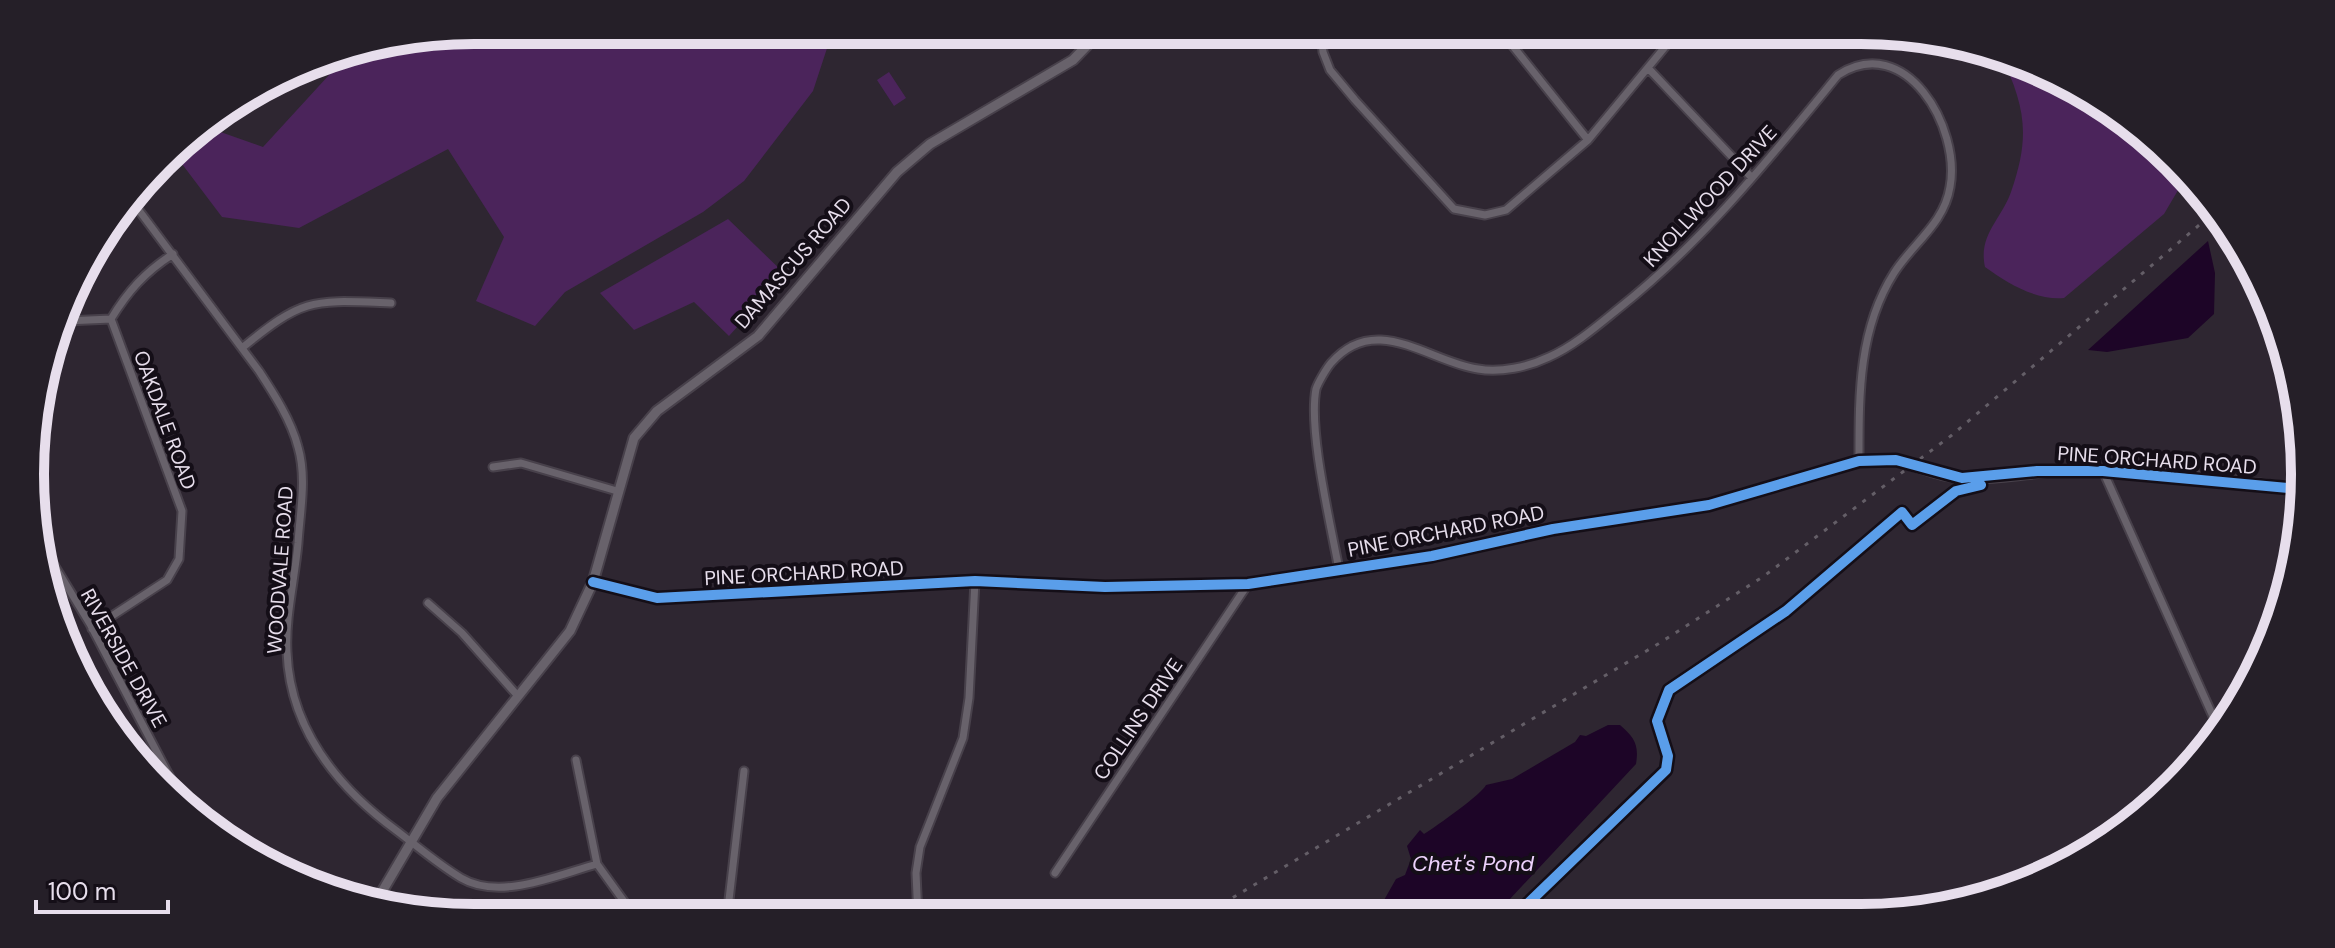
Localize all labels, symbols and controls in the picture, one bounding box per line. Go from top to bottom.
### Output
street label: KNOLLWOOD DRIVE [1638,120,1782,272]
street label: DAMASCUS ROAD [729,192,857,334]
street label: OAKDALE ROAD [128,347,202,493]
street label: PINE ORCHARD ROAD [2056,440,2258,480]
street label: WOODVALE ROAD [261,485,299,655]
street label: PINE ORCHARD ROAD [1346,499,1546,563]
street label: PINE ORCHARD ROAD [704,555,904,591]
street label: RIVERSIDE DRIVE [75,584,173,732]
street label: COLLINS DRIVE [1088,653,1188,785]
water label: Chet's Pond [1412,849,1534,878]
scale bar [36,864,168,914]
text: 100 m [48,876,116,907]

